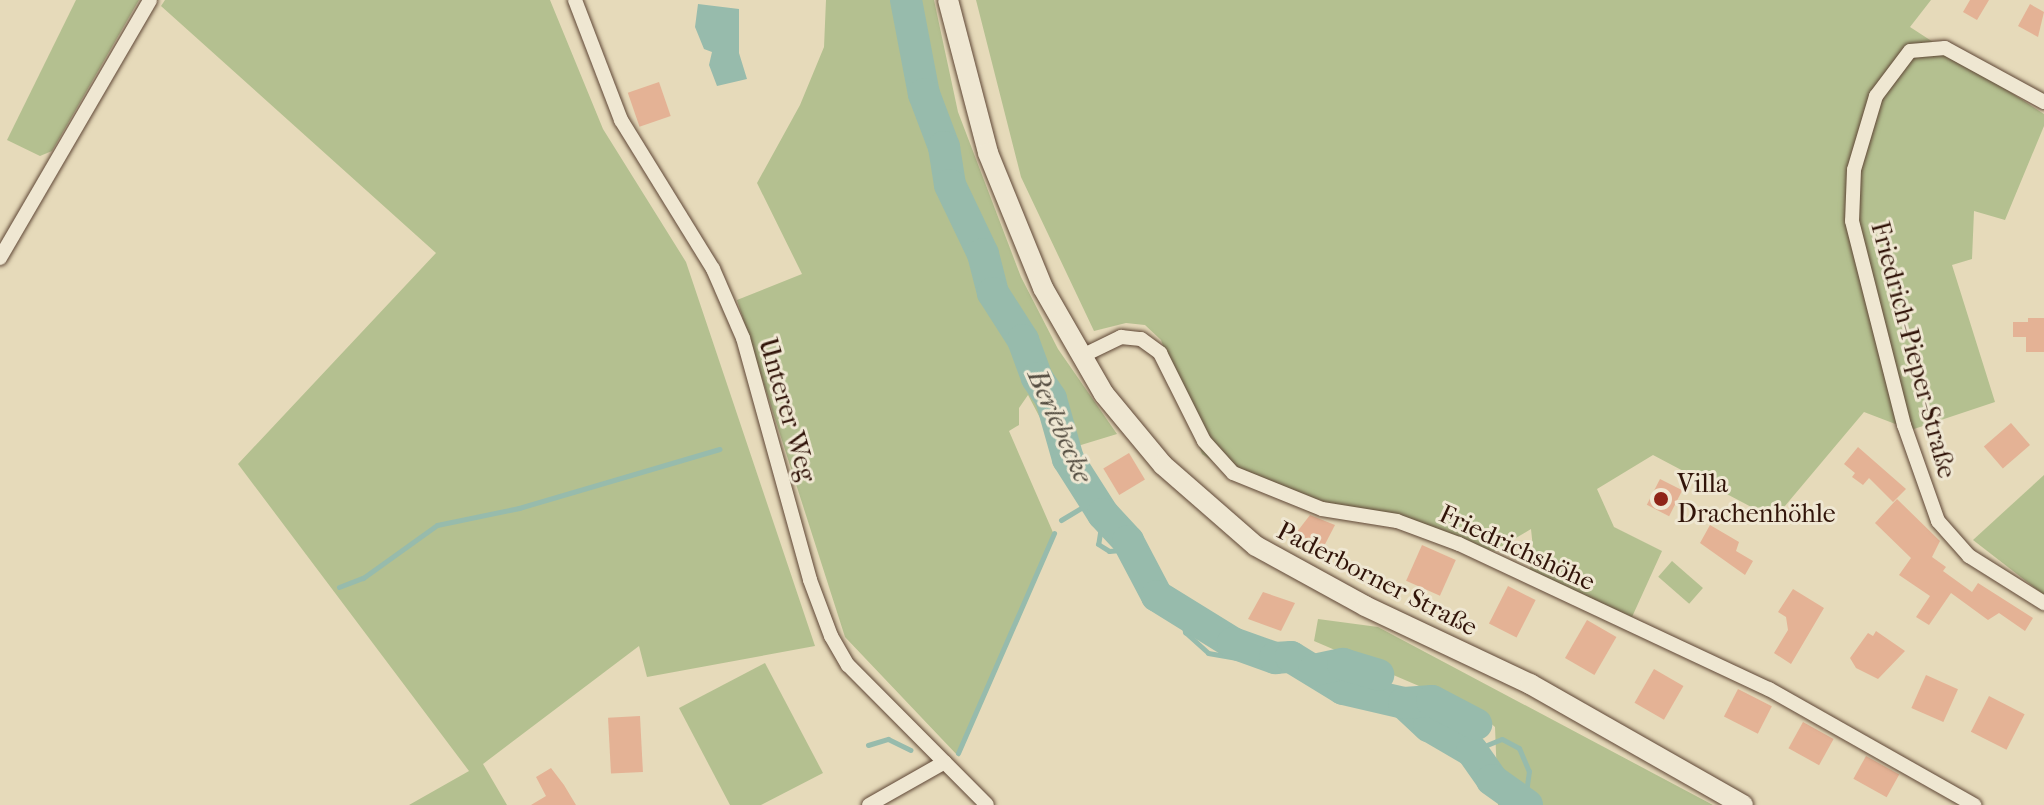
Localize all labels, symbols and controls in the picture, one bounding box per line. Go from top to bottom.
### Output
street label: Friedrich-Pieper-Straße [1864,218,1962,482]
street label: Unterer Weg [752,334,822,486]
water label: Berlebecke [1020,364,1100,488]
place label: Villa Drachenhöhle [1677,468,1836,530]
marker: Villa Drachenhöhle [1652,490,1670,508]
street label: Friedrichshöhe [1434,498,1600,598]
street label: Paderborner Straße [1272,515,1482,643]

